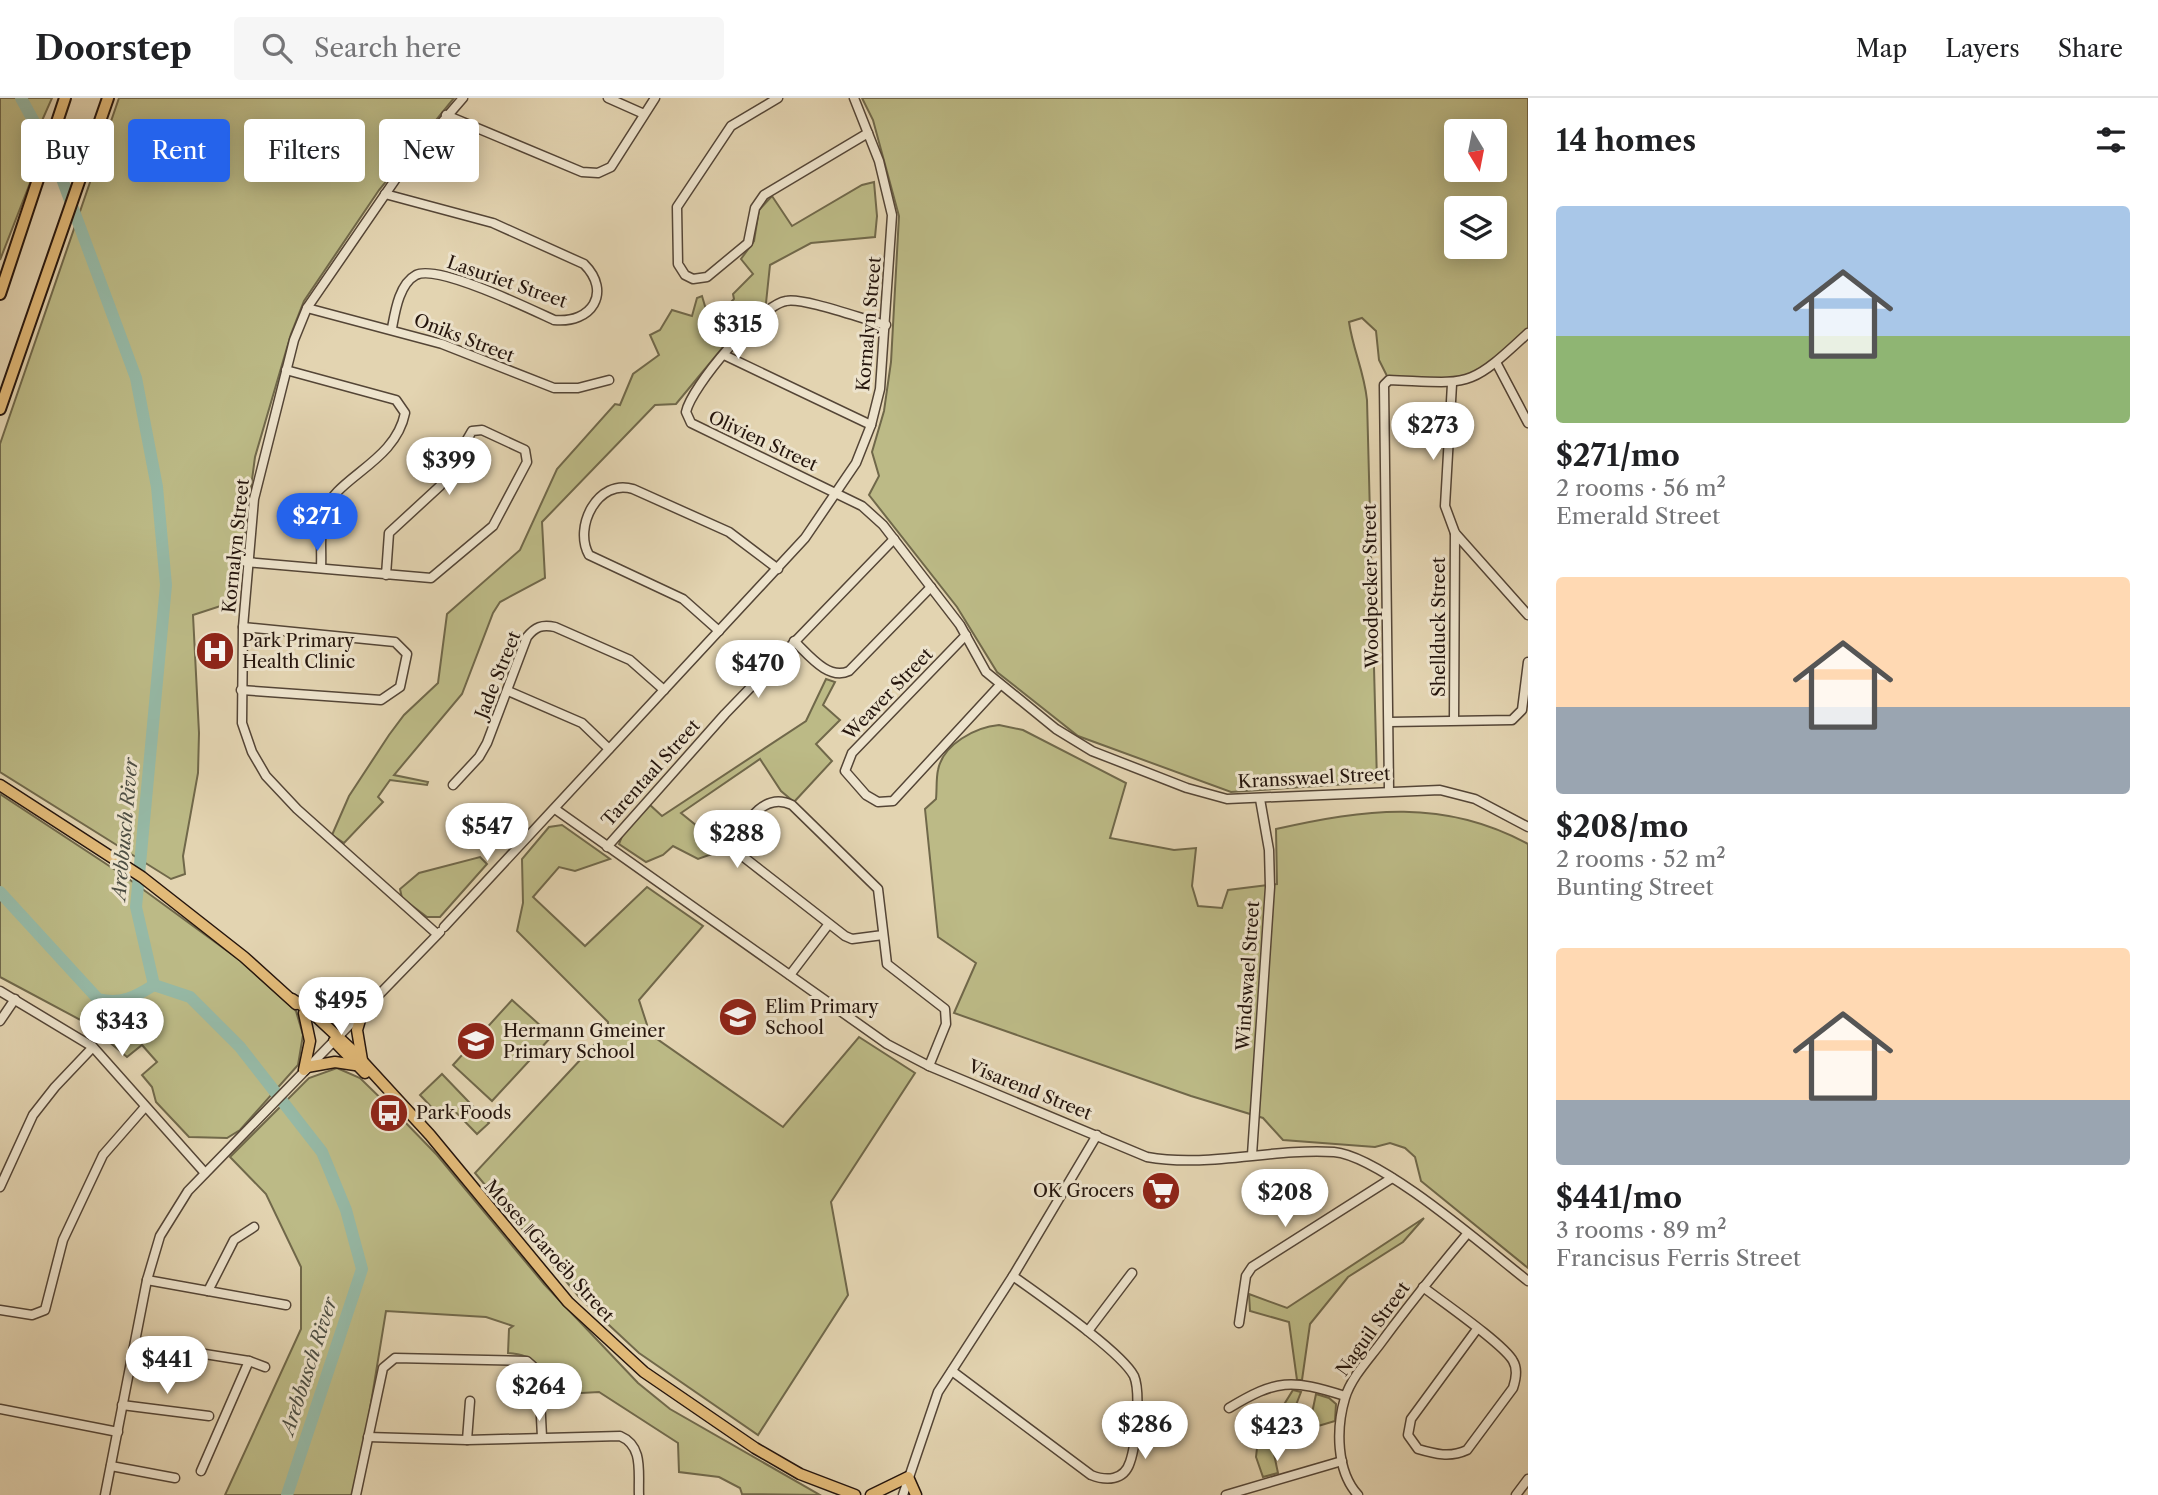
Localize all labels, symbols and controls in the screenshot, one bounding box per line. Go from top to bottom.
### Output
search box [234,17,724,80]
text: Doorstep [35,28,192,69]
icon: search [258,29,296,67]
text: Search here [314,32,461,64]
text: Map [1856,34,1907,63]
text: Layers [1945,34,2020,63]
text: Share [2058,34,2123,63]
chip: Buy [21,119,114,182]
chip: Rent [128,119,230,182]
chip: Filters [244,119,365,182]
chip: New [379,119,479,182]
north arrow [1444,119,1507,182]
map controls [1444,119,1507,259]
icon: filters [2092,121,2130,159]
text: 14 homes [1556,122,1696,159]
button: layers [1444,196,1507,259]
street label: Lasuriet Street [444,251,571,313]
icon: home [1780,251,1906,377]
street label: Kornalyn Street [852,255,886,392]
pin: $315 [697,302,779,361]
street label: Oniks Street [411,309,518,367]
text: $315 [714,310,762,338]
pin: $273 [1392,402,1474,462]
street label: Olivien Street [705,406,822,476]
text: $273 [1407,411,1459,439]
text: $271/mo [1556,437,1680,474]
pin: $399 [408,438,490,497]
text: $399 [422,446,476,474]
text: 2 rooms · 56 m² [1556,474,1726,502]
street label: Kornalyn Street [218,477,254,614]
pin: $271 [276,494,358,553]
text: $271 [293,502,341,530]
text: Emerald Street [1556,502,1720,530]
street label: Woodpecker Street [1359,503,1383,670]
street label: Shellduck Street [1428,556,1450,697]
icon: home [1780,622,1906,748]
street label: Jade Street [469,627,526,725]
hospital icon: Park Primary Health Clinic [194,630,236,672]
place label: Park Primary Health Clinic [242,630,355,673]
pin: $470 [717,640,799,700]
street label: Weaver Street [838,643,938,745]
text: $470 [731,649,785,677]
street label: Tarentaal Street [597,714,705,831]
water label: Arebbusch River [107,756,143,904]
street label: Kransswael Street [1237,763,1392,793]
pin: $547 [446,804,528,863]
text: $208/mo [1556,808,1688,845]
pin: $288 [696,810,778,870]
text: $547 [461,812,513,840]
text: $288 [710,819,764,847]
text: 2 rooms · 52 m² [1556,845,1726,873]
text: Bunting Street [1556,873,1714,901]
street label: Windswael Street [1232,900,1264,1053]
pin: $495 [300,978,382,1037]
text: $495 [315,986,367,1014]
icon: home [1780,993,1906,1119]
school or university icon: Elim Primary School [717,996,759,1038]
place label: Elim Primary School [765,996,880,1039]
pin: $343 [81,998,163,1058]
text: $343 [96,1007,148,1035]
school or university icon: Hermann Gmeiner Primary School [455,1020,497,1062]
place label: Hermann Gmeiner Primary School [503,1020,665,1063]
street label: Visarend Street [964,1055,1096,1125]
bus stop icon: Park Foods [368,1092,410,1134]
place label: Park Foods [416,1102,511,1124]
supermarket icon: OK Grocers [1140,1170,1182,1212]
pin: $208 [1244,1170,1326,1229]
street label: Moses ǁGaroëb Street [479,1175,619,1327]
text: $208 [1257,1178,1313,1206]
text: $441/mo [1556,1179,1682,1216]
place label: OK Grocers [1033,1180,1134,1202]
text: 3 rooms · 89 m² [1556,1216,1727,1244]
text: Francisus Ferris Street [1556,1244,1801,1272]
street label: Naguil Street [1331,1277,1415,1380]
water label: Arebbusch River [275,1293,342,1440]
pin: $441 [126,1336,208,1396]
text: $441 [142,1345,192,1373]
pin: $264 [498,1364,580,1423]
text: $264 [512,1372,566,1400]
pin: $286 [1104,1402,1186,1461]
pin: $423 [1236,1404,1318,1463]
text: $286 [1118,1410,1172,1438]
text: $423 [1250,1412,1304,1440]

